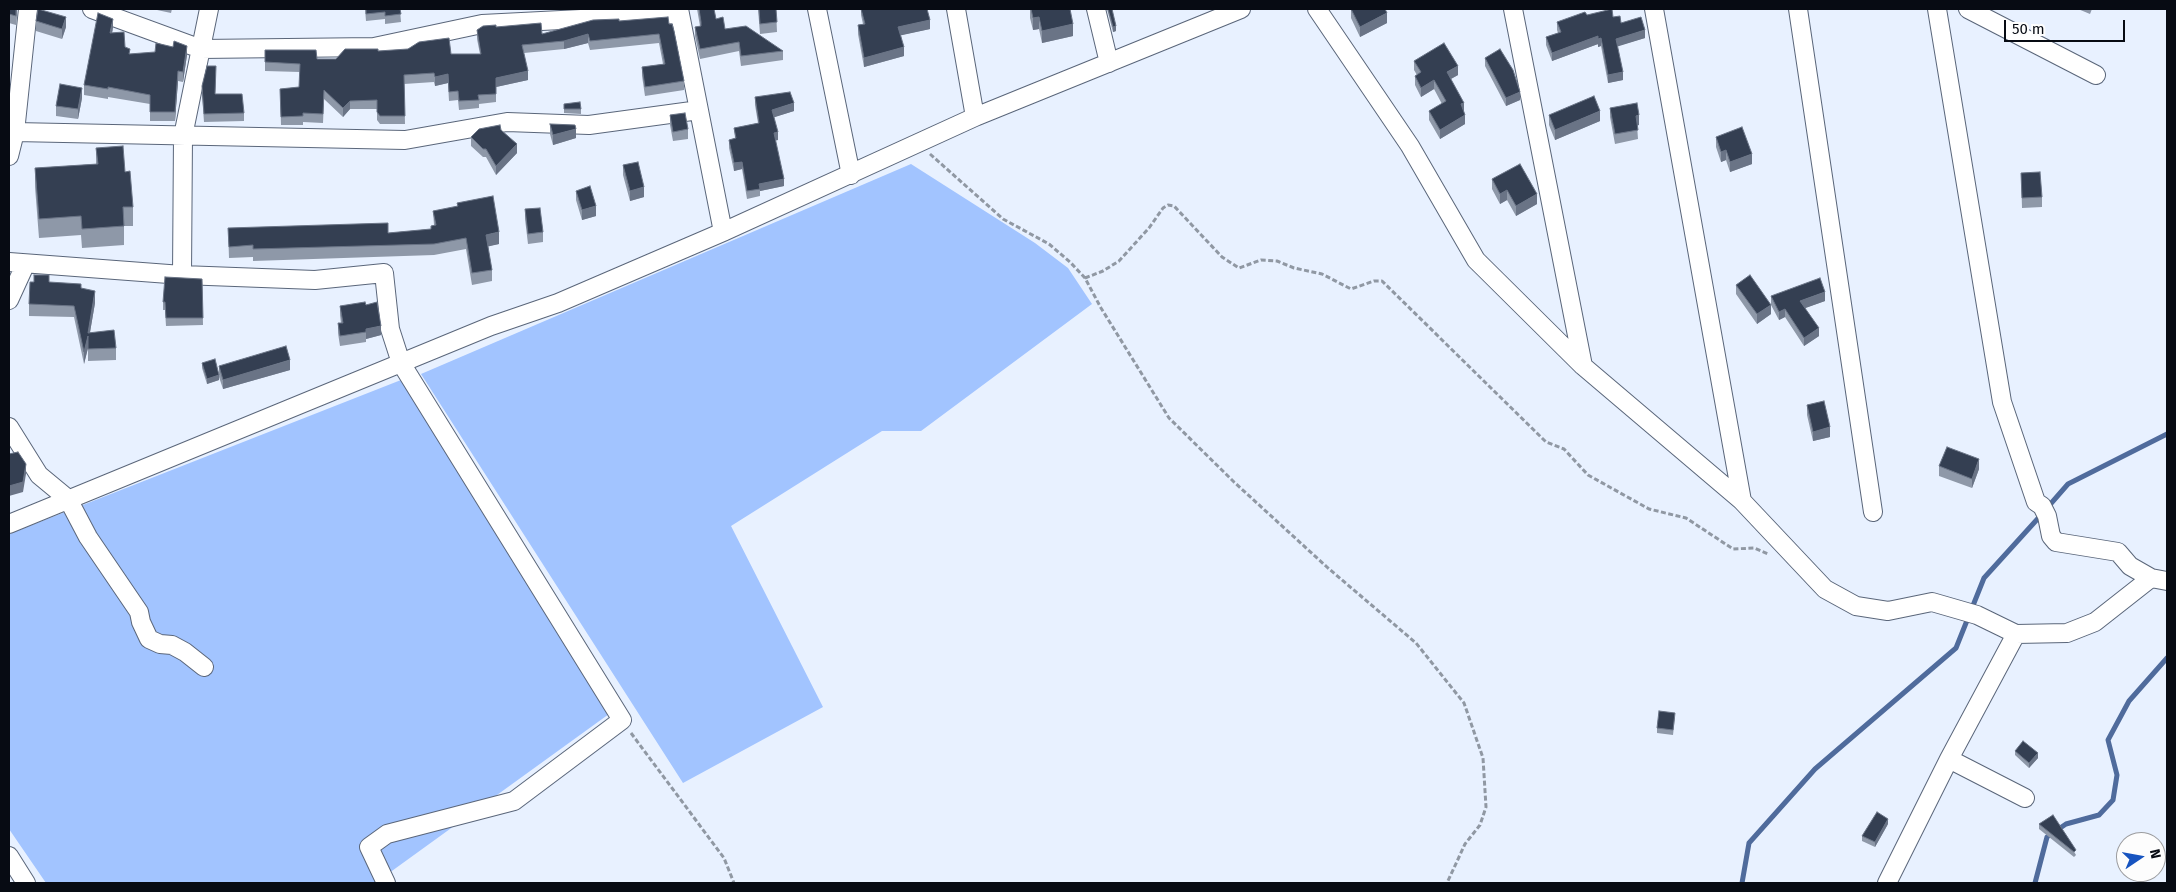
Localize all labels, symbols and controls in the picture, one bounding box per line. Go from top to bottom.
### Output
scale bar [2006,10,2127,42]
text: 50 m [2012,20,2045,38]
north arrow [2116,832,2166,882]
text: N [2146,848,2164,860]

